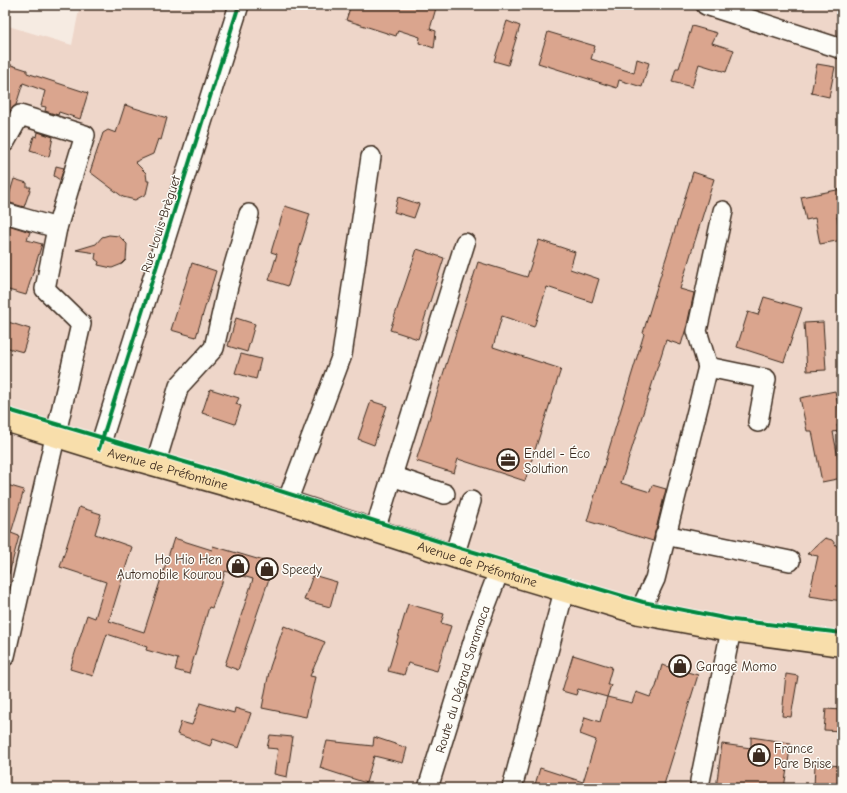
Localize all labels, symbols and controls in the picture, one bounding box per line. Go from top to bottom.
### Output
street label: Rue Louis Brèguet [138,173,184,274]
street label: Avenue de Préfontaine [106,445,230,493]
place label: Endel - Éco Solution [524,445,590,476]
office icon: Endel - Éco Solution [495,447,521,473]
street label: Avenue de Préfontaine [416,538,539,590]
place label: Ho Hio Hen Automobile Kourou [117,552,222,582]
shop icon: Ho Hio Hen Automobile Kourou [225,553,251,579]
shop icon: Speedy [254,556,280,582]
place label: Speedy [282,562,322,577]
street label: Route du Dégrad Saramaca [432,604,493,755]
shop icon: Garage Momo [667,653,693,679]
place label: Garage Momo [696,659,777,674]
place label: France Pare Brise [774,741,832,771]
shop icon: France Pare Brise [746,742,772,768]

